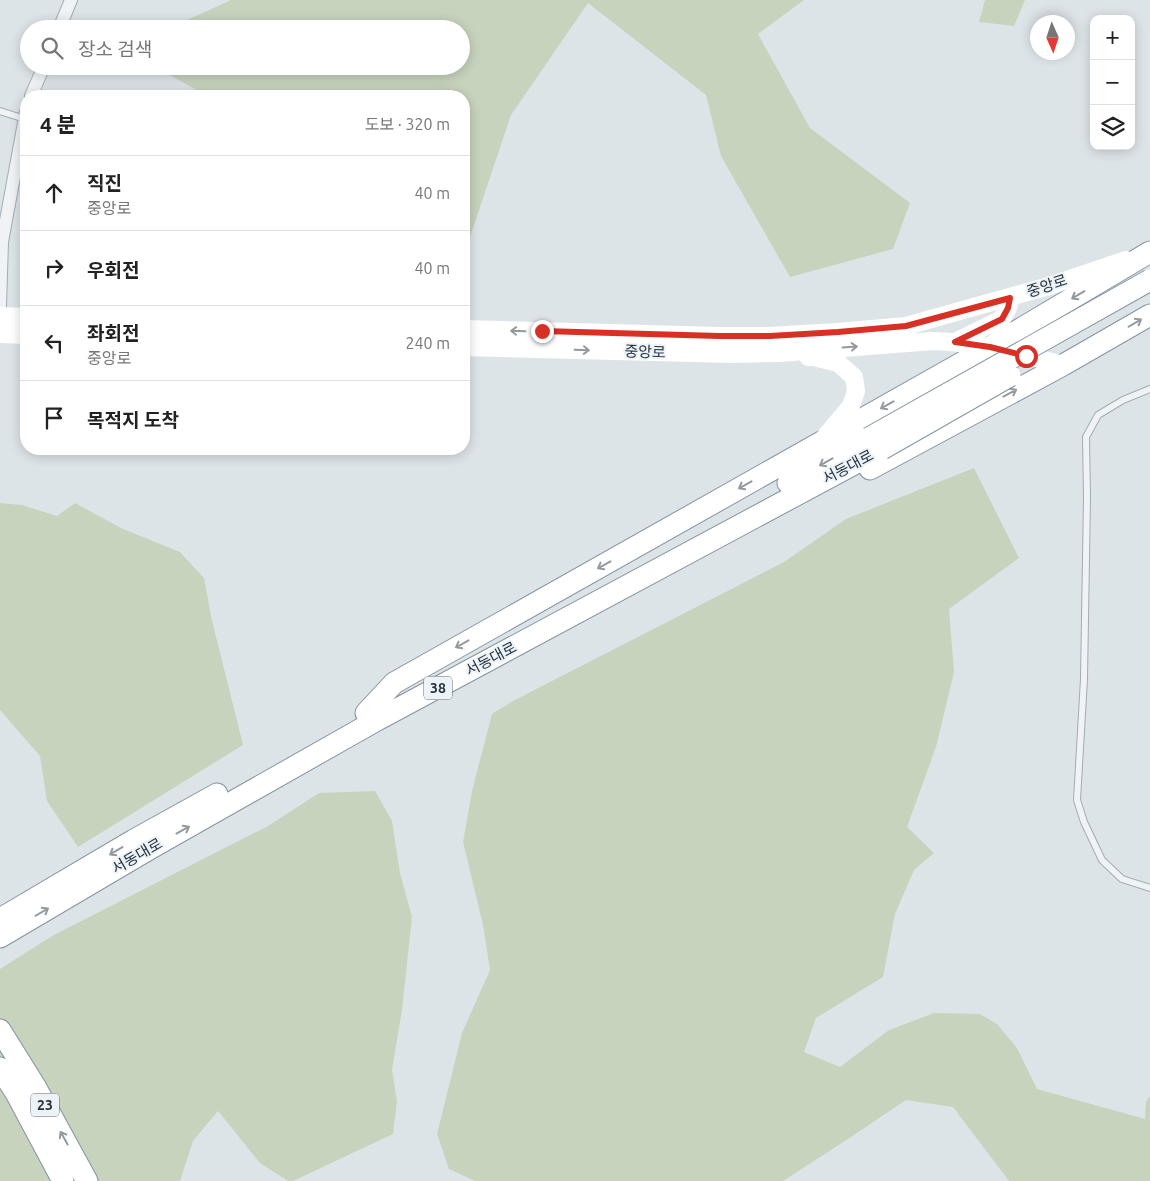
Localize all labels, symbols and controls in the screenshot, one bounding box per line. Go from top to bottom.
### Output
north arrow [1030,15,1075,60]
map controls [1090,15,1135,150]
button: + [1090,15,1135,60]
search box [20,20,470,75]
icon: search [38,34,66,62]
text: 장소 검색 [78,38,152,60]
button: − [1090,60,1135,105]
button: layers [1090,105,1135,150]
text: 4 분 [40,112,76,136]
text: 도보 · 320 m [365,115,450,133]
text: 직진 [87,172,122,194]
icon: ahead [40,179,68,207]
text: 40 m [414,184,450,202]
text: 중앙로 [87,199,131,217]
icon: right [40,254,68,282]
text: 우회전 [87,259,139,281]
text: 40 m [414,259,450,277]
street label: 중앙로 [1025,271,1069,300]
one-way arrow [1071,290,1085,300]
one-way arrow [1128,318,1143,328]
route end [531,320,554,343]
text: 좌회전 [87,322,139,344]
one-way arrow [510,326,526,335]
icon: left [40,329,68,357]
text: 240 m [405,334,450,352]
street label: 중앙로 [624,342,666,361]
one-way arrow [841,343,857,352]
one-way arrow [574,345,590,355]
route start [1015,345,1038,368]
text: 중앙로 [87,349,131,367]
one-way arrow [1002,388,1016,398]
one-way arrow [880,401,895,411]
icon: arrive [40,404,68,432]
text: 목적지 도착 [87,409,179,431]
street label: 서동대로 [819,446,876,487]
one-way arrow [819,457,834,467]
one-way arrow [738,480,753,490]
one-way arrow [597,560,611,570]
street label: 서동대로 [462,638,519,679]
one-way arrow [455,640,470,650]
road number: 38 [424,676,452,700]
one-way arrow [175,825,189,835]
street label: 서동대로 [109,834,165,877]
one-way arrow [108,846,123,856]
one-way arrow [34,907,49,916]
road number: 23 [31,1094,59,1116]
one-way arrow [59,1131,69,1146]

